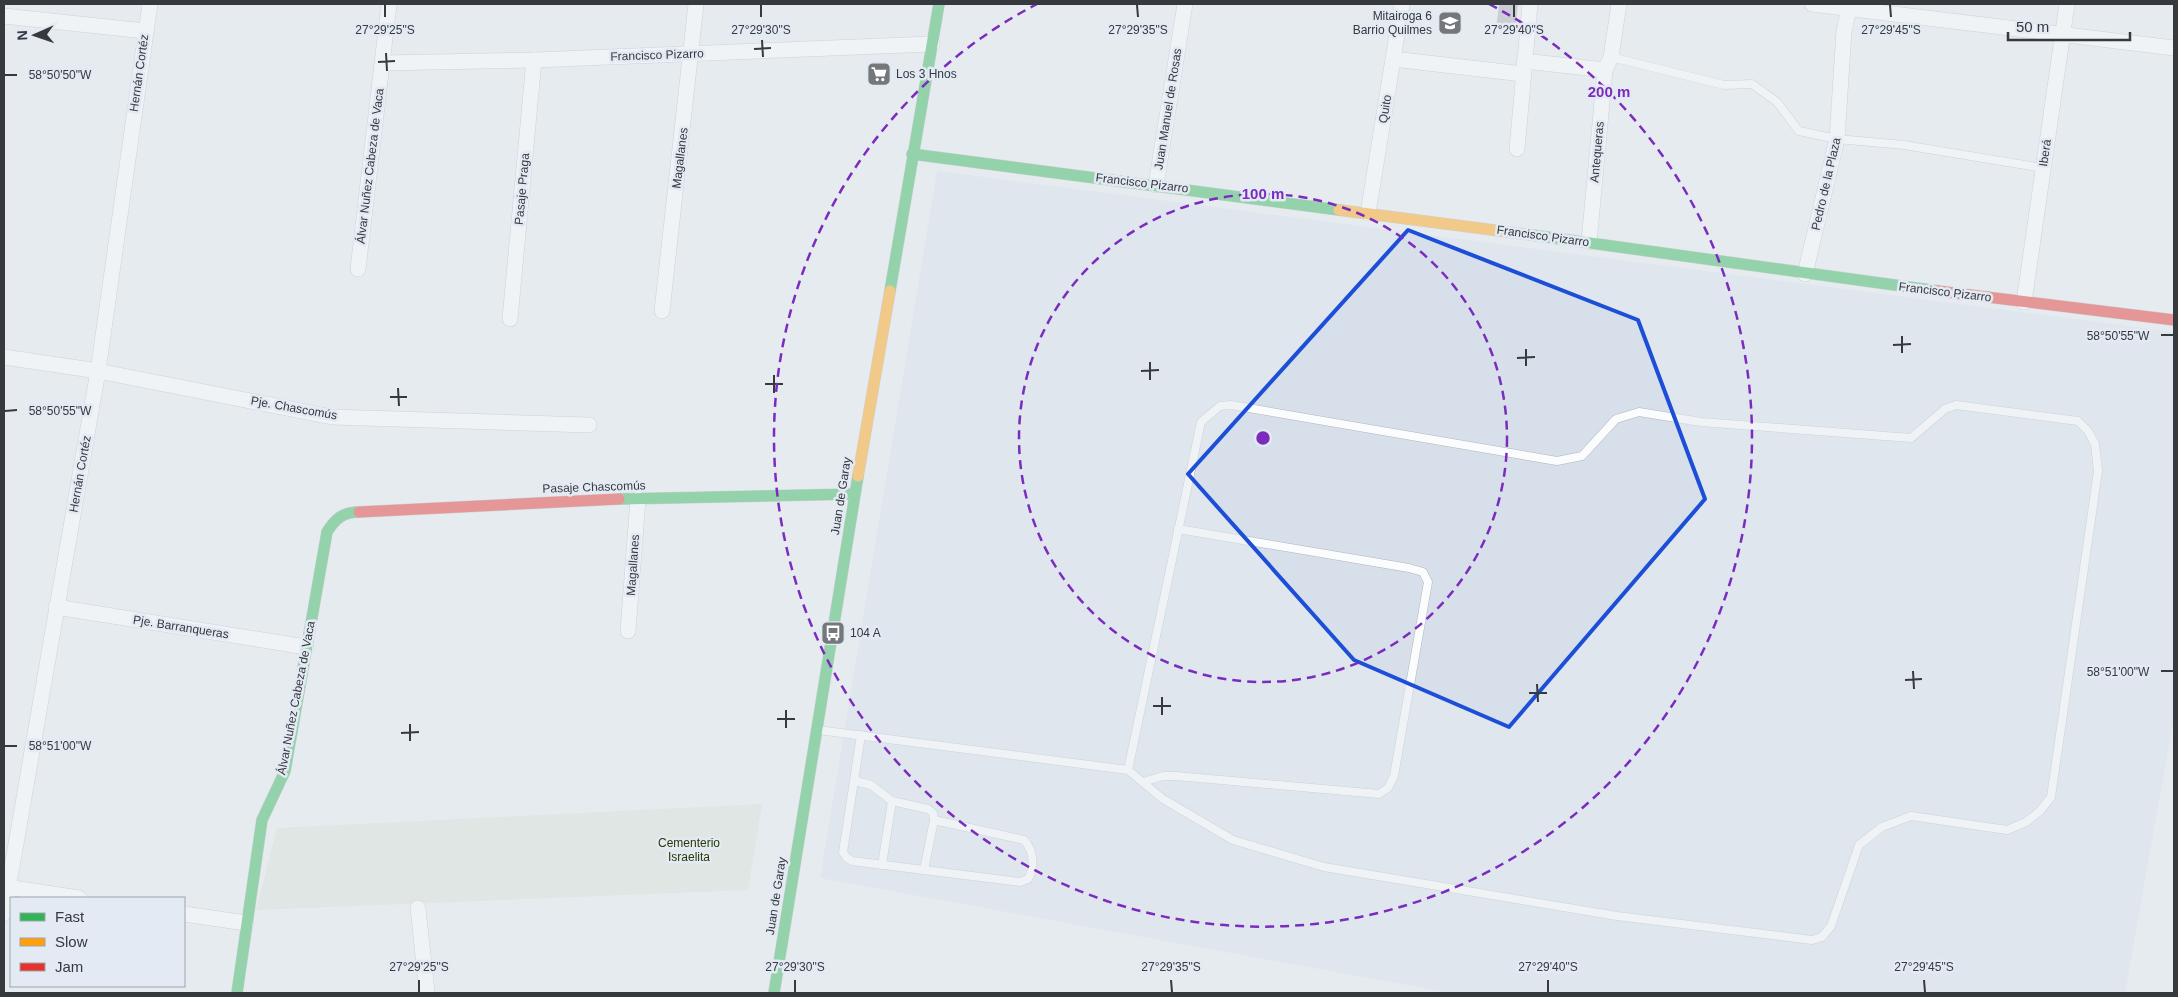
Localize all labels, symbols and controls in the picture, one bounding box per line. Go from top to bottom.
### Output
place label: Mitairoga 6 Barrio Quilmes [1353,9,1432,37]
north arrow [10,10,60,60]
school or university icon: Mitairoga 6 Barrio Quilmes [1437,10,1463,36]
scale bar [2008,10,2130,42]
text: 50 m [2016,18,2049,35]
text: 27°29'25"S [355,23,415,37]
text: 27°29'30"S [731,23,791,37]
text: 27°29'35"S [1108,23,1168,37]
text: 27°29'40"S [1484,23,1544,37]
text: 27°29'45"S [1861,23,1921,37]
text: N [14,30,30,41]
street label: Hernán Cortéz [127,33,151,113]
street label: Francisco Pizarro [610,46,704,64]
street label: Juan Manuel de Rosas [1151,47,1185,171]
supermarket icon: Los 3 Hnos [866,61,892,87]
place label: Los 3 Hnos [896,67,957,81]
text: 58°50'50"W [29,68,92,82]
text: 200 m [1588,83,1630,100]
street label: Álvar Nuñez Cabeza de Vaca [353,87,387,245]
street label: Quito [1376,93,1394,124]
street label: Antequeras [1587,121,1607,183]
street label: Magallanes [669,127,691,189]
street label: Pedro de la Plaza [1809,136,1844,232]
street label: Iberá [2036,138,2054,168]
street label: Pasaje Praga [512,152,532,225]
street label: Francisco Pizarro [1095,170,1190,196]
text: 100 m [1242,185,1284,202]
street label: Francisco Pizarro [1496,223,1591,249]
street label: Francisco Pizarro [1898,279,1993,305]
text: 58°50'55"W [2087,329,2150,343]
street label: Pje. Chascomús [250,394,338,422]
text: 58°50'55"W [29,404,92,418]
centre of rings [1254,429,1272,447]
street label: Hernán Cortéz [66,434,94,514]
street label: Juan de Garay [828,456,854,536]
street label: Pasaje Chascomús [542,478,646,496]
street label: Magallanes [624,534,642,596]
street label: Pje. Barranqueras [132,613,230,641]
street label: Álvar Nuñez Cabeza de Vaca [273,619,318,776]
bus stop icon: 104 A [820,620,846,646]
place label: 104 A [850,626,881,640]
text: 58°51'00"W [2087,665,2150,679]
text: 58°51'00"W [29,739,92,753]
park label: Cementerio Israelita [658,836,720,864]
street label: Juan de Garay [763,856,789,936]
legend [10,897,185,987]
text: Fast [55,908,85,925]
text: Slow [55,933,88,950]
text: Jam [55,958,83,975]
text: 27°29'25"S [389,960,449,974]
text: 27°29'30"S [765,960,825,974]
text: 27°29'35"S [1141,960,1201,974]
text: 27°29'40"S [1518,960,1578,974]
text: 27°29'45"S [1894,960,1954,974]

